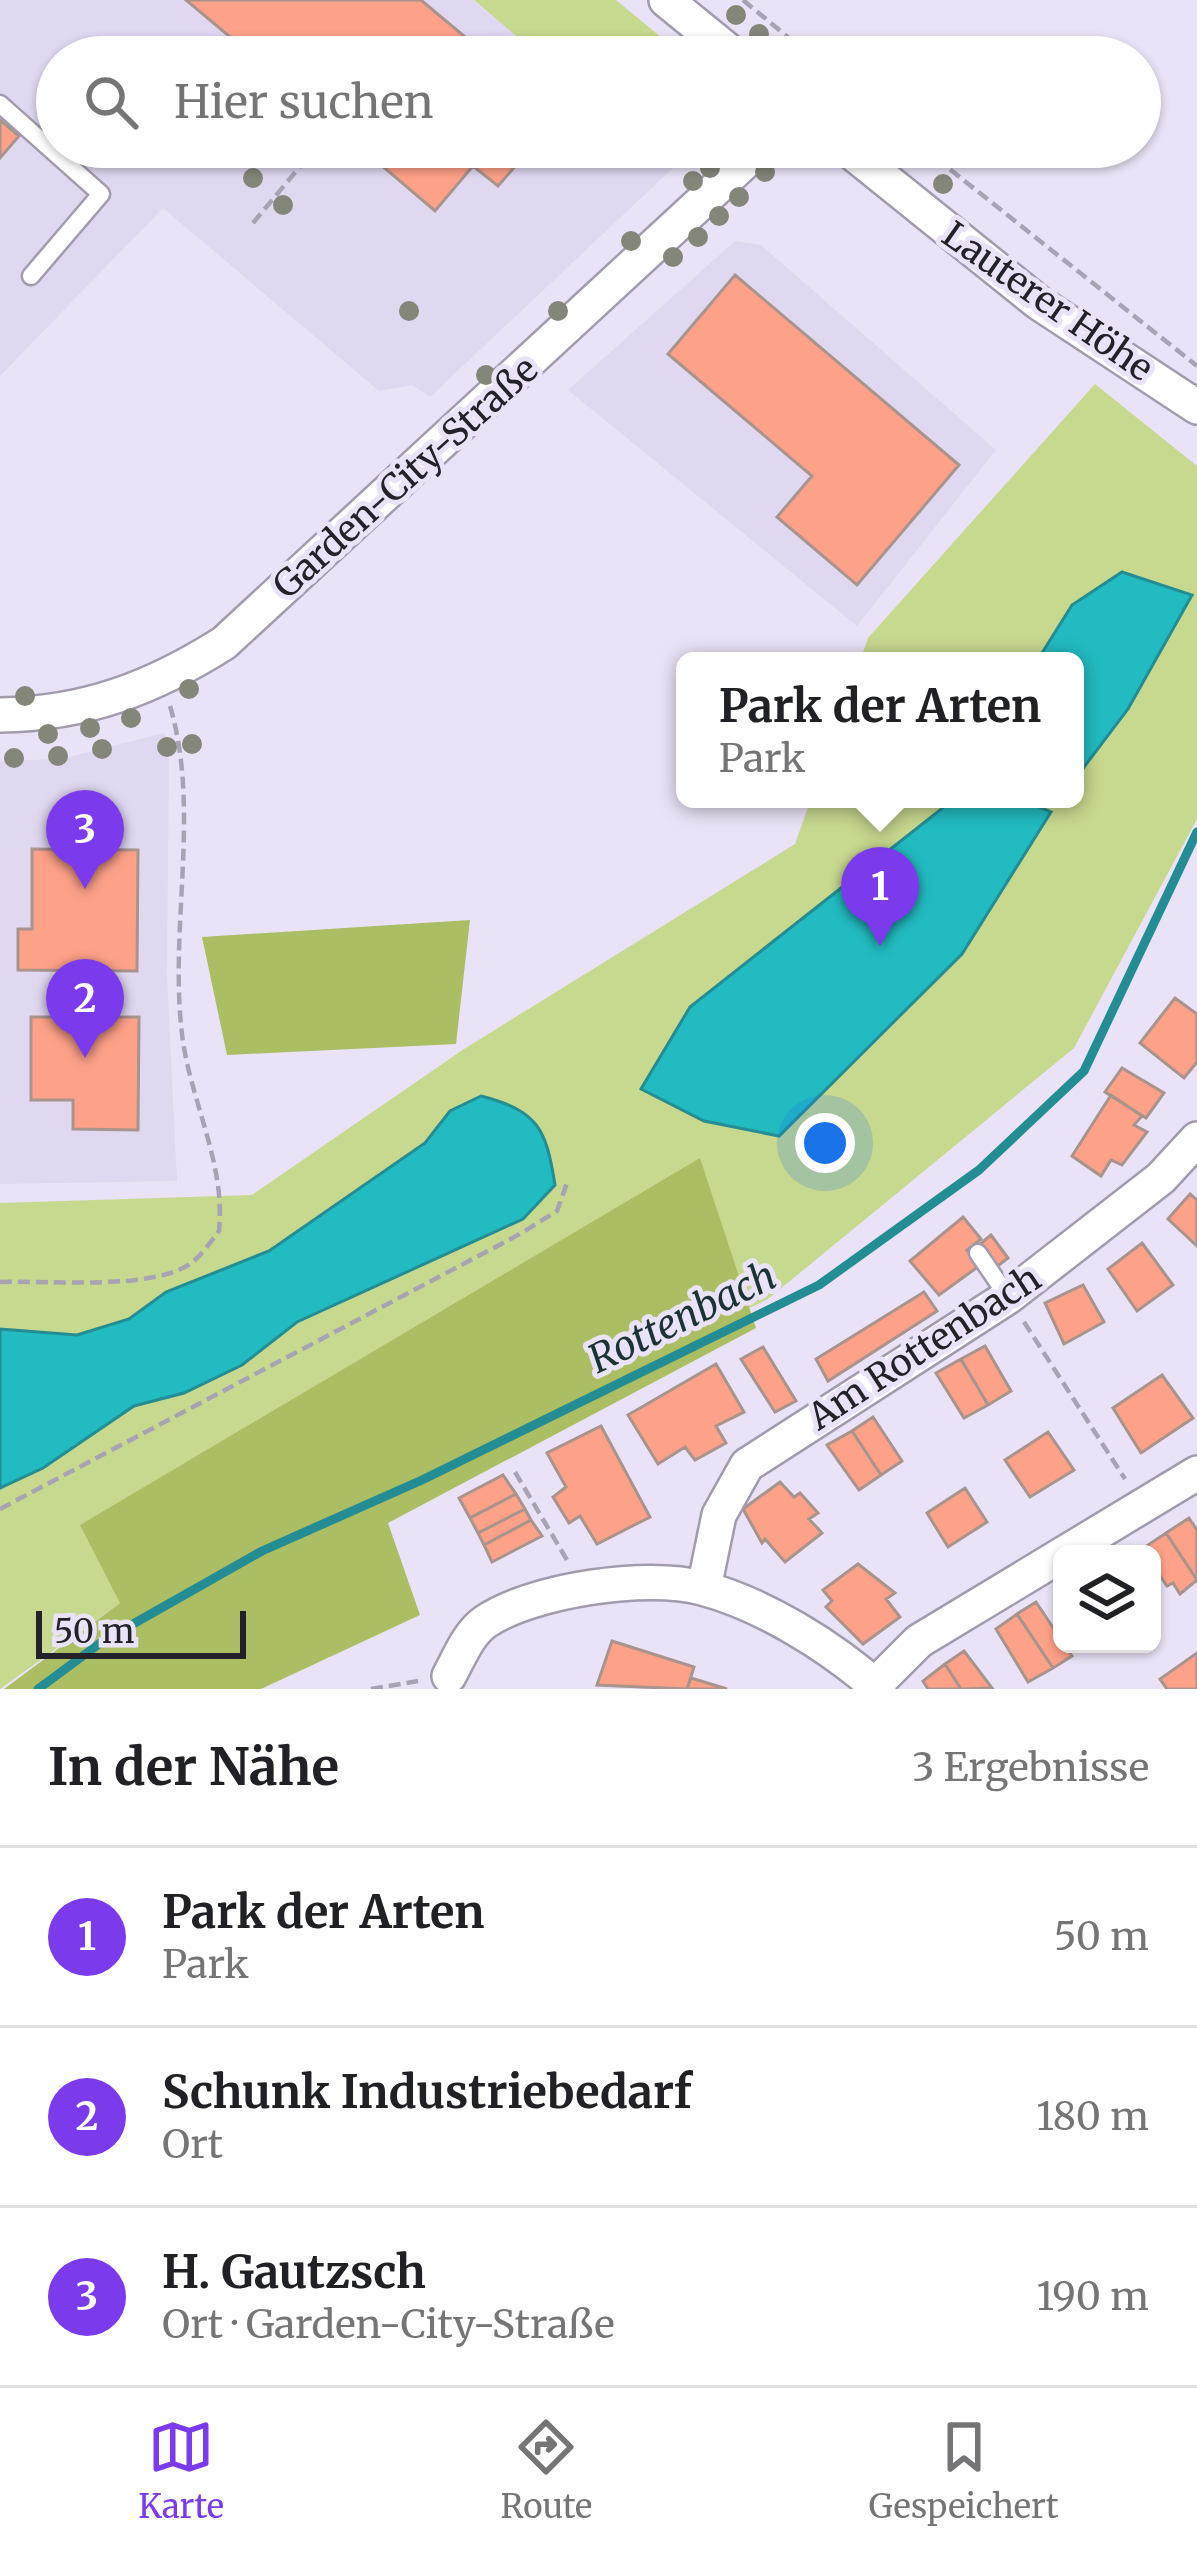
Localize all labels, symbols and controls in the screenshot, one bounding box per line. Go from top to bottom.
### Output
search box [36,36,1161,168]
icon: search [78,69,144,135]
text: Hier suchen [174,74,433,130]
street label: Lauterer Höhe [934,212,1162,391]
street label: Garden-City-Straße [264,347,547,608]
popup [676,652,1084,808]
text: Park der Arten [719,678,1041,734]
text: Park [719,734,805,783]
pin: 3 [46,790,124,889]
pin: 1 [841,847,919,946]
pin: 2 [46,959,124,1058]
your location [795,1113,855,1173]
water label: Rottenbach [581,1251,784,1384]
street label: Am Rottenbach [799,1256,1049,1440]
map controls [1053,1545,1161,1653]
button: layers [1053,1545,1161,1653]
scale bar [36,1605,246,1658]
text: 50 m [54,1611,135,1652]
text: In der Nähe [48,1735,339,1799]
text: 3 Ergebnisse [912,1743,1149,1792]
text: Park der Arten [162,1884,485,1940]
text: 1 [78,1912,96,1961]
text: 50 m [1054,1912,1149,1961]
text: Park [162,1940,249,1989]
text: Schunk Industriebedarf [162,2064,692,2120]
text: 2 [76,2092,98,2141]
text: 180 m [1036,2092,1149,2141]
text: Ort [162,2120,223,2169]
text: H. Gautzsch [162,2244,426,2300]
text: 3 [76,2272,98,2321]
text: 190 m [1037,2272,1149,2321]
text: Ort · Garden-City-Straße [162,2300,614,2349]
tab: Karte [138,2414,224,2527]
tab: Route [500,2414,592,2527]
tab: Gespeichert [869,2414,1059,2527]

